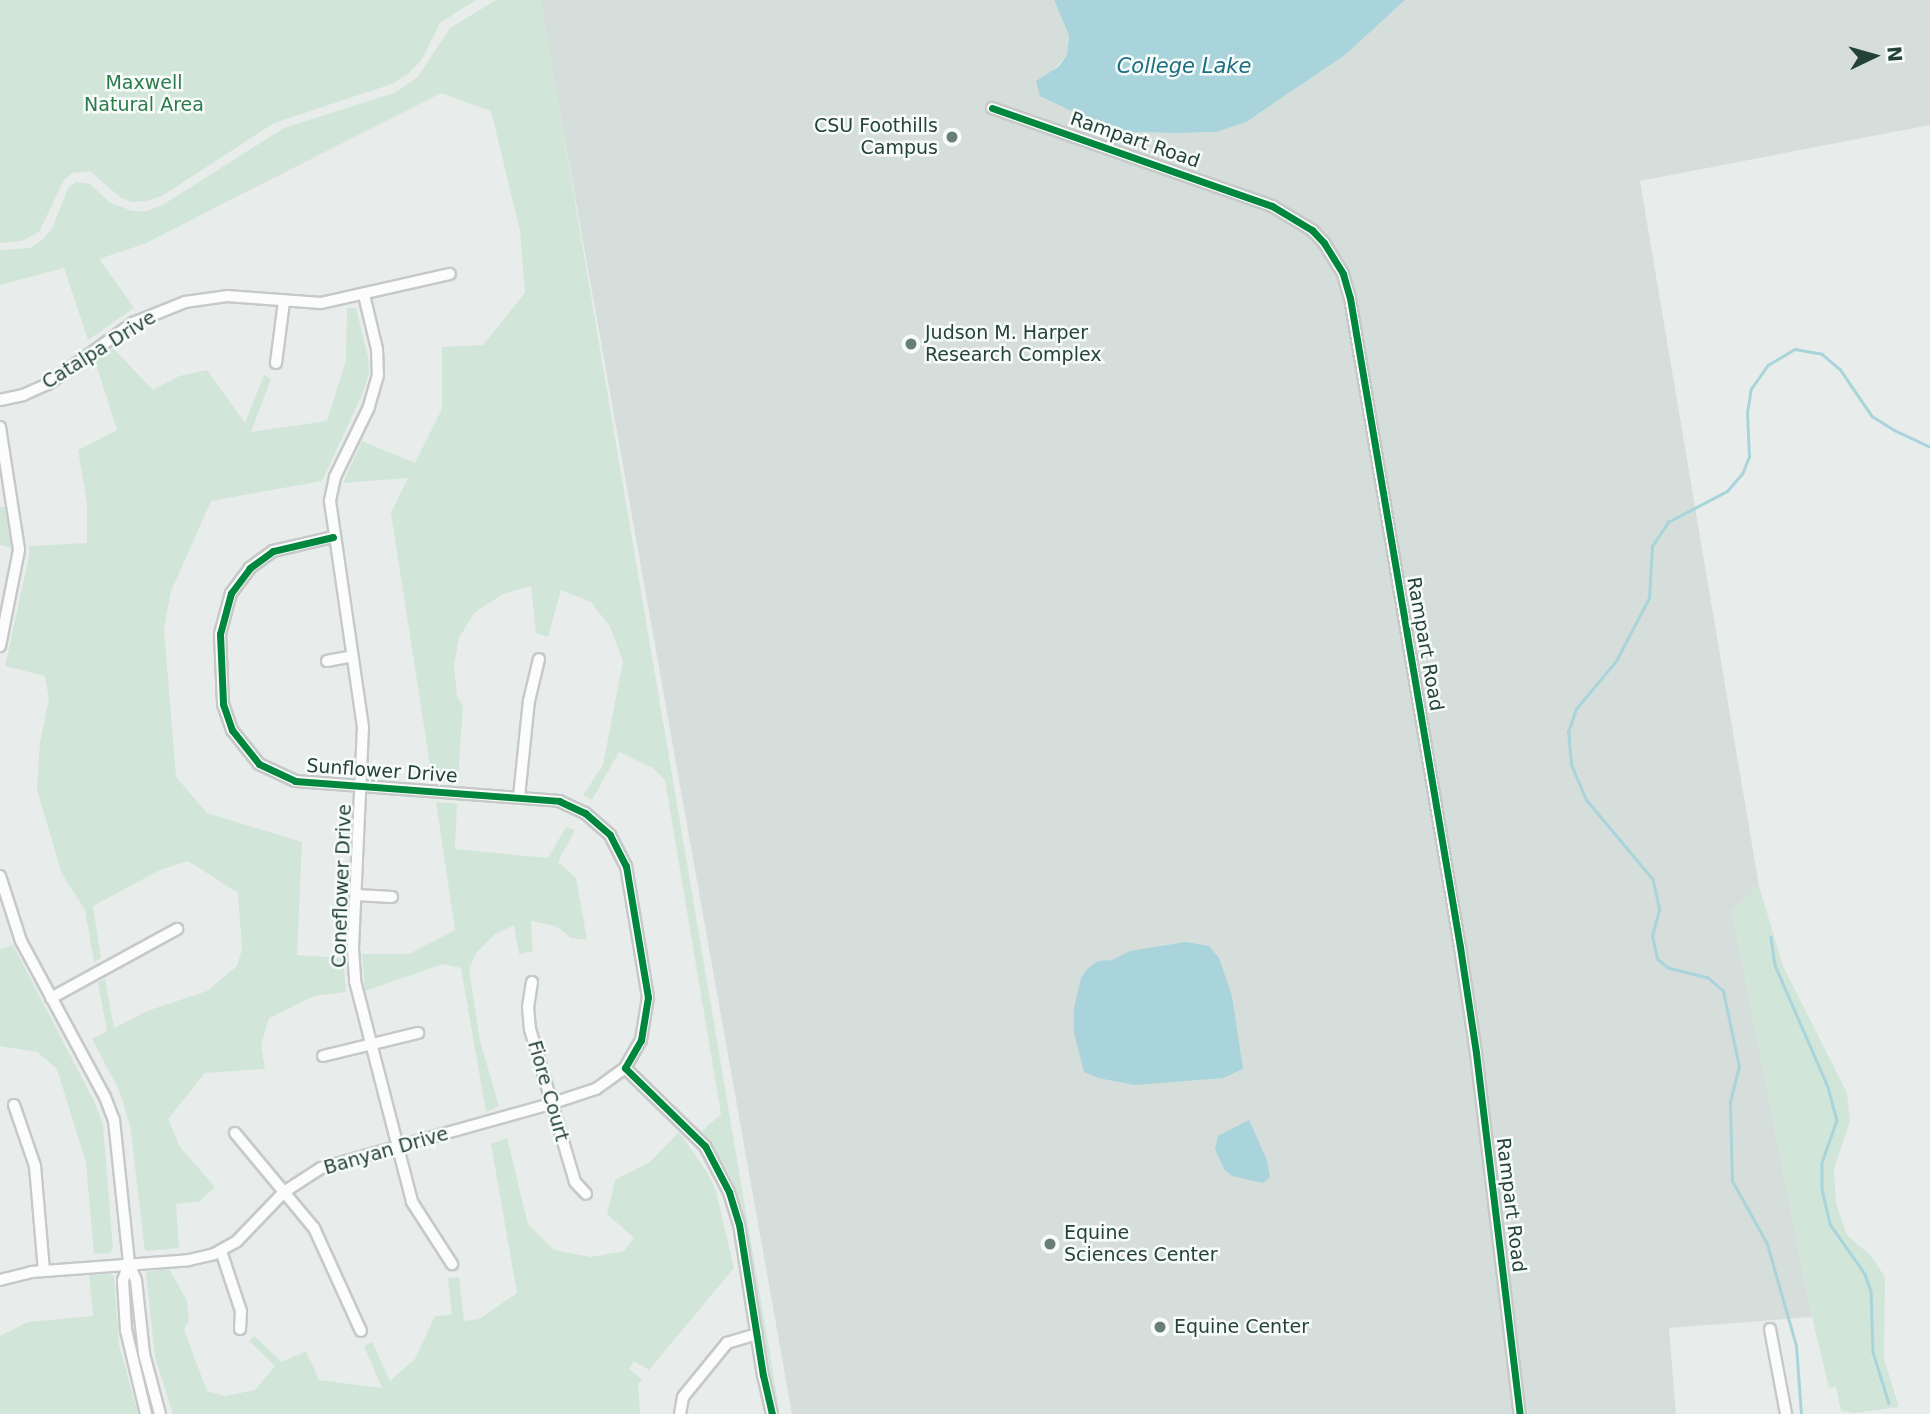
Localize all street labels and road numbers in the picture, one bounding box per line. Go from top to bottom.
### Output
street label: Rampart Road [1067,107,1203,173]
street label: Catalpa Drive [38,306,160,394]
street label: Rampart Road [1402,575,1448,713]
street label: Sunflower Drive [306,754,458,788]
street label: Coneflower Drive [328,804,356,968]
street label: Fiore Court [523,1038,573,1144]
street label: Banyan Drive [321,1122,451,1180]
street label: Rampart Road [1491,1136,1531,1274]

